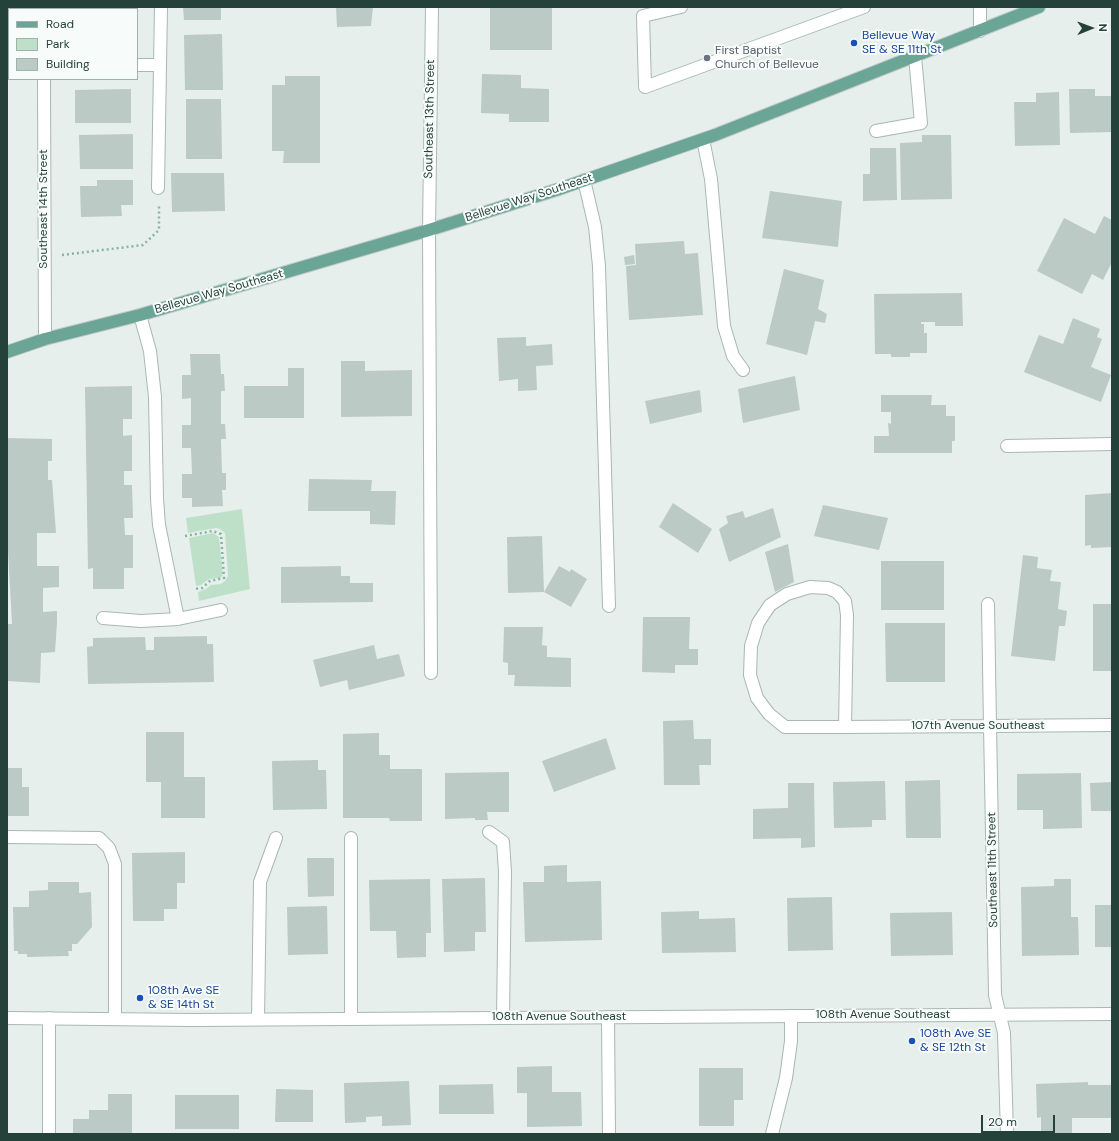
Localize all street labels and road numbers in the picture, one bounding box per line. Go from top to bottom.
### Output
street label: Southeast 13th Street [422,59,438,179]
street label: Southeast 14th Street [37,149,51,269]
street label: Bellevue Way Southeast [464,171,594,225]
street label: Bellevue Way Southeast [153,267,285,317]
street label: 107th Avenue Southeast [911,719,1045,733]
street label: Southeast 11th Street [985,812,1001,928]
street label: 108th Avenue Southeast [816,1008,950,1022]
street label: 108th Avenue Southeast [492,1010,626,1024]

